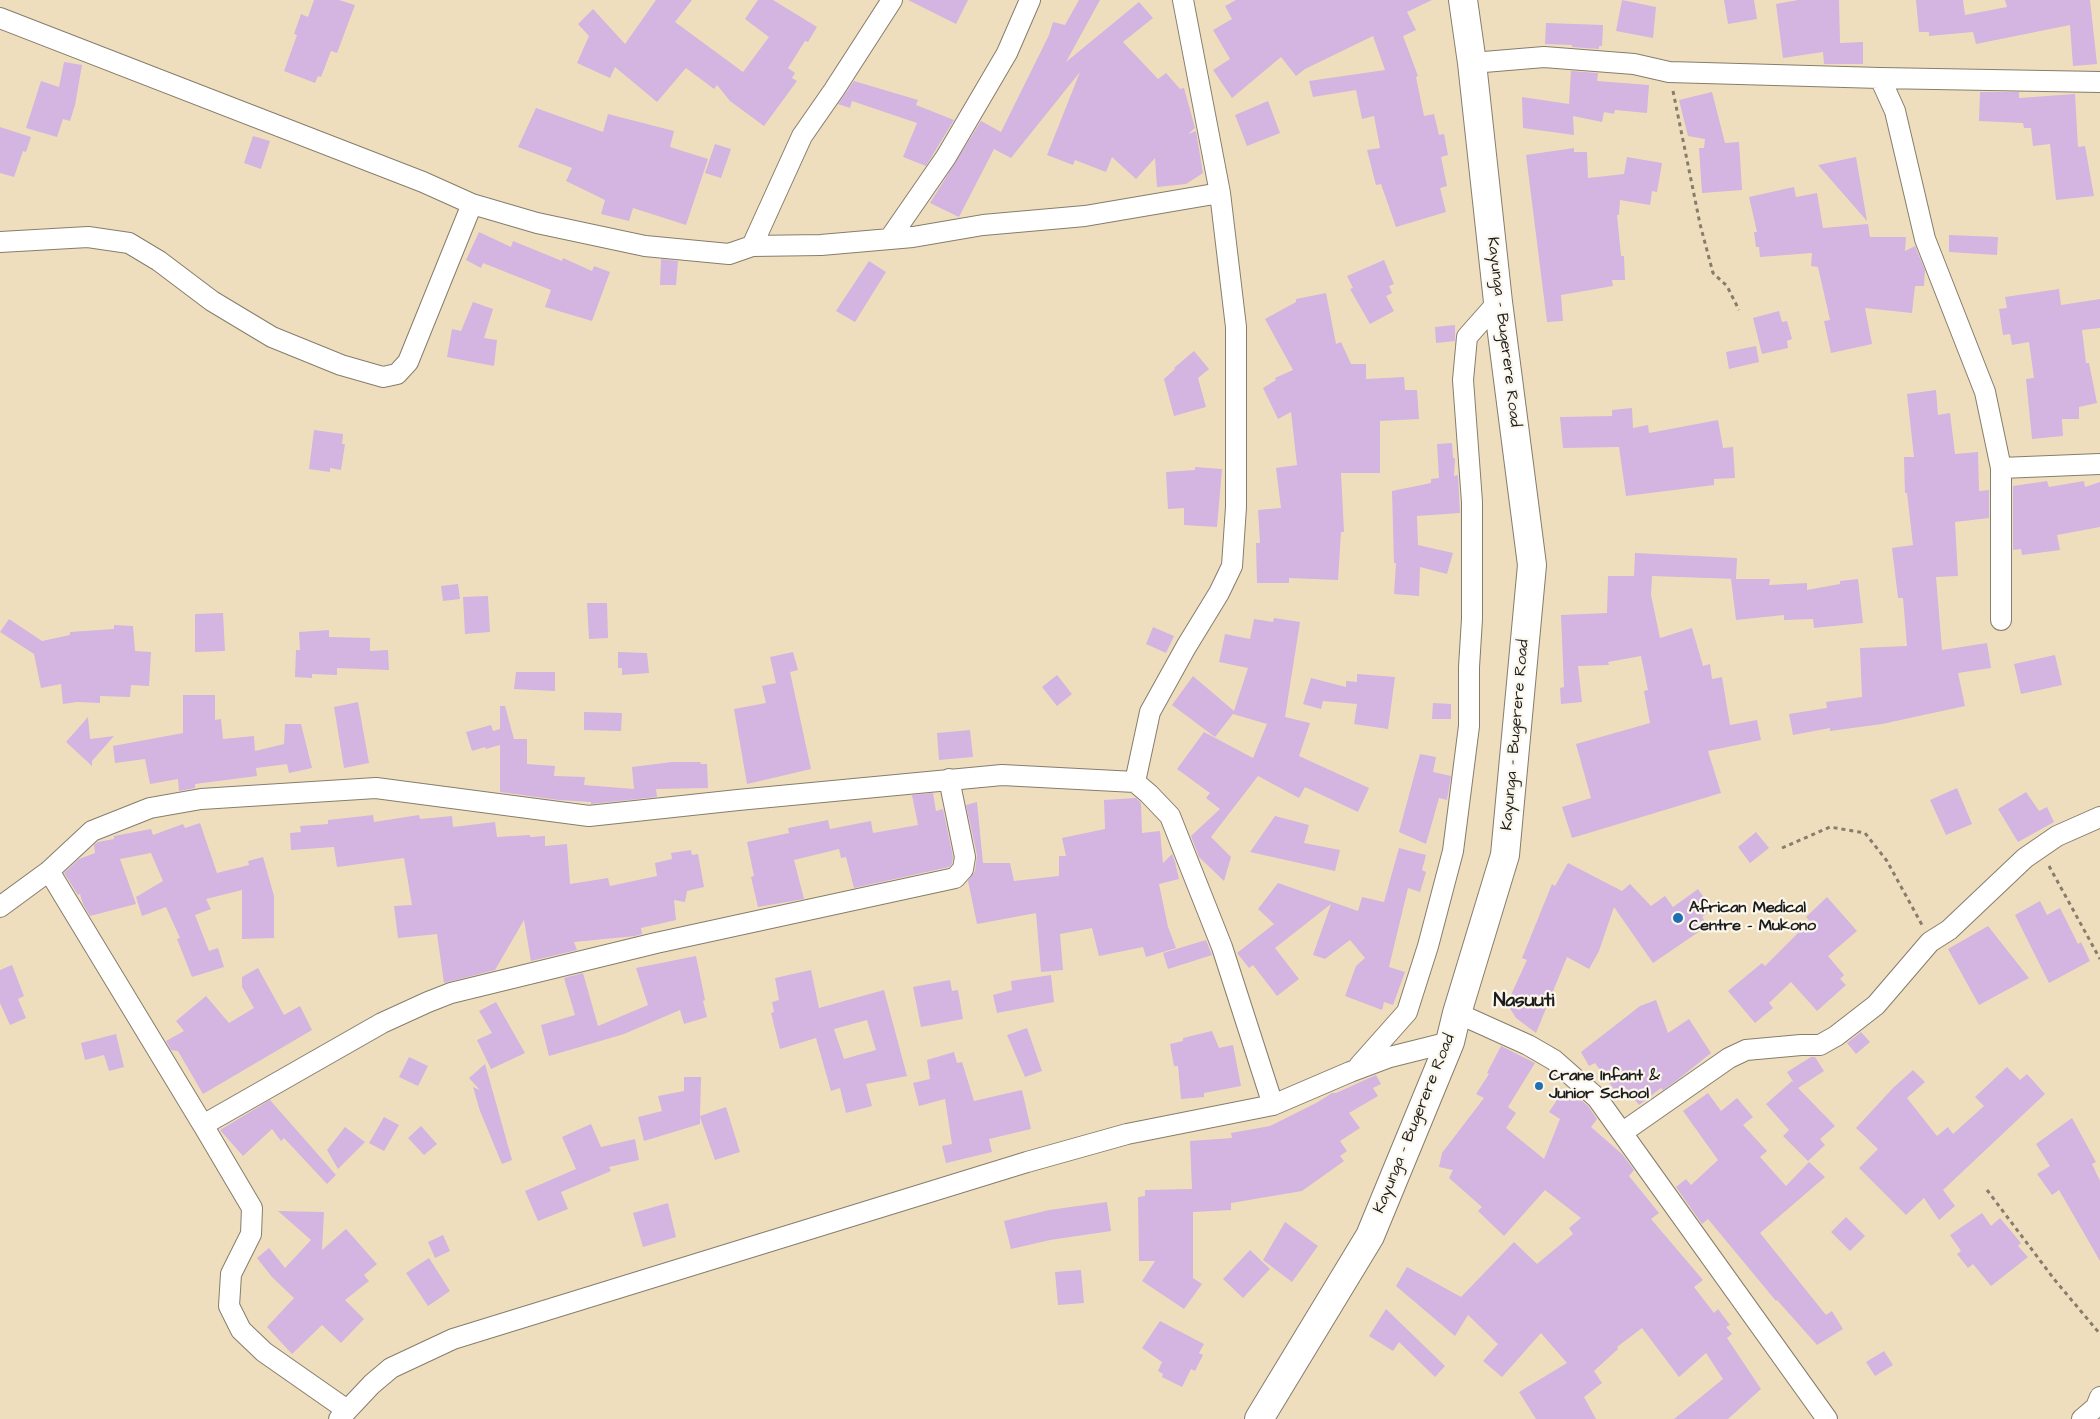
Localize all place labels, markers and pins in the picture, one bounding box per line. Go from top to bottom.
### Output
place label: African Medical Centre - Mukono [1689,899,1816,937]
marker: African Medical Centre - Mukono [1671,911,1685,925]
place label: Crane Infant & Junior School [1549,1067,1660,1105]
marker: Crane Infant & Junior School [1533,1080,1545,1092]

